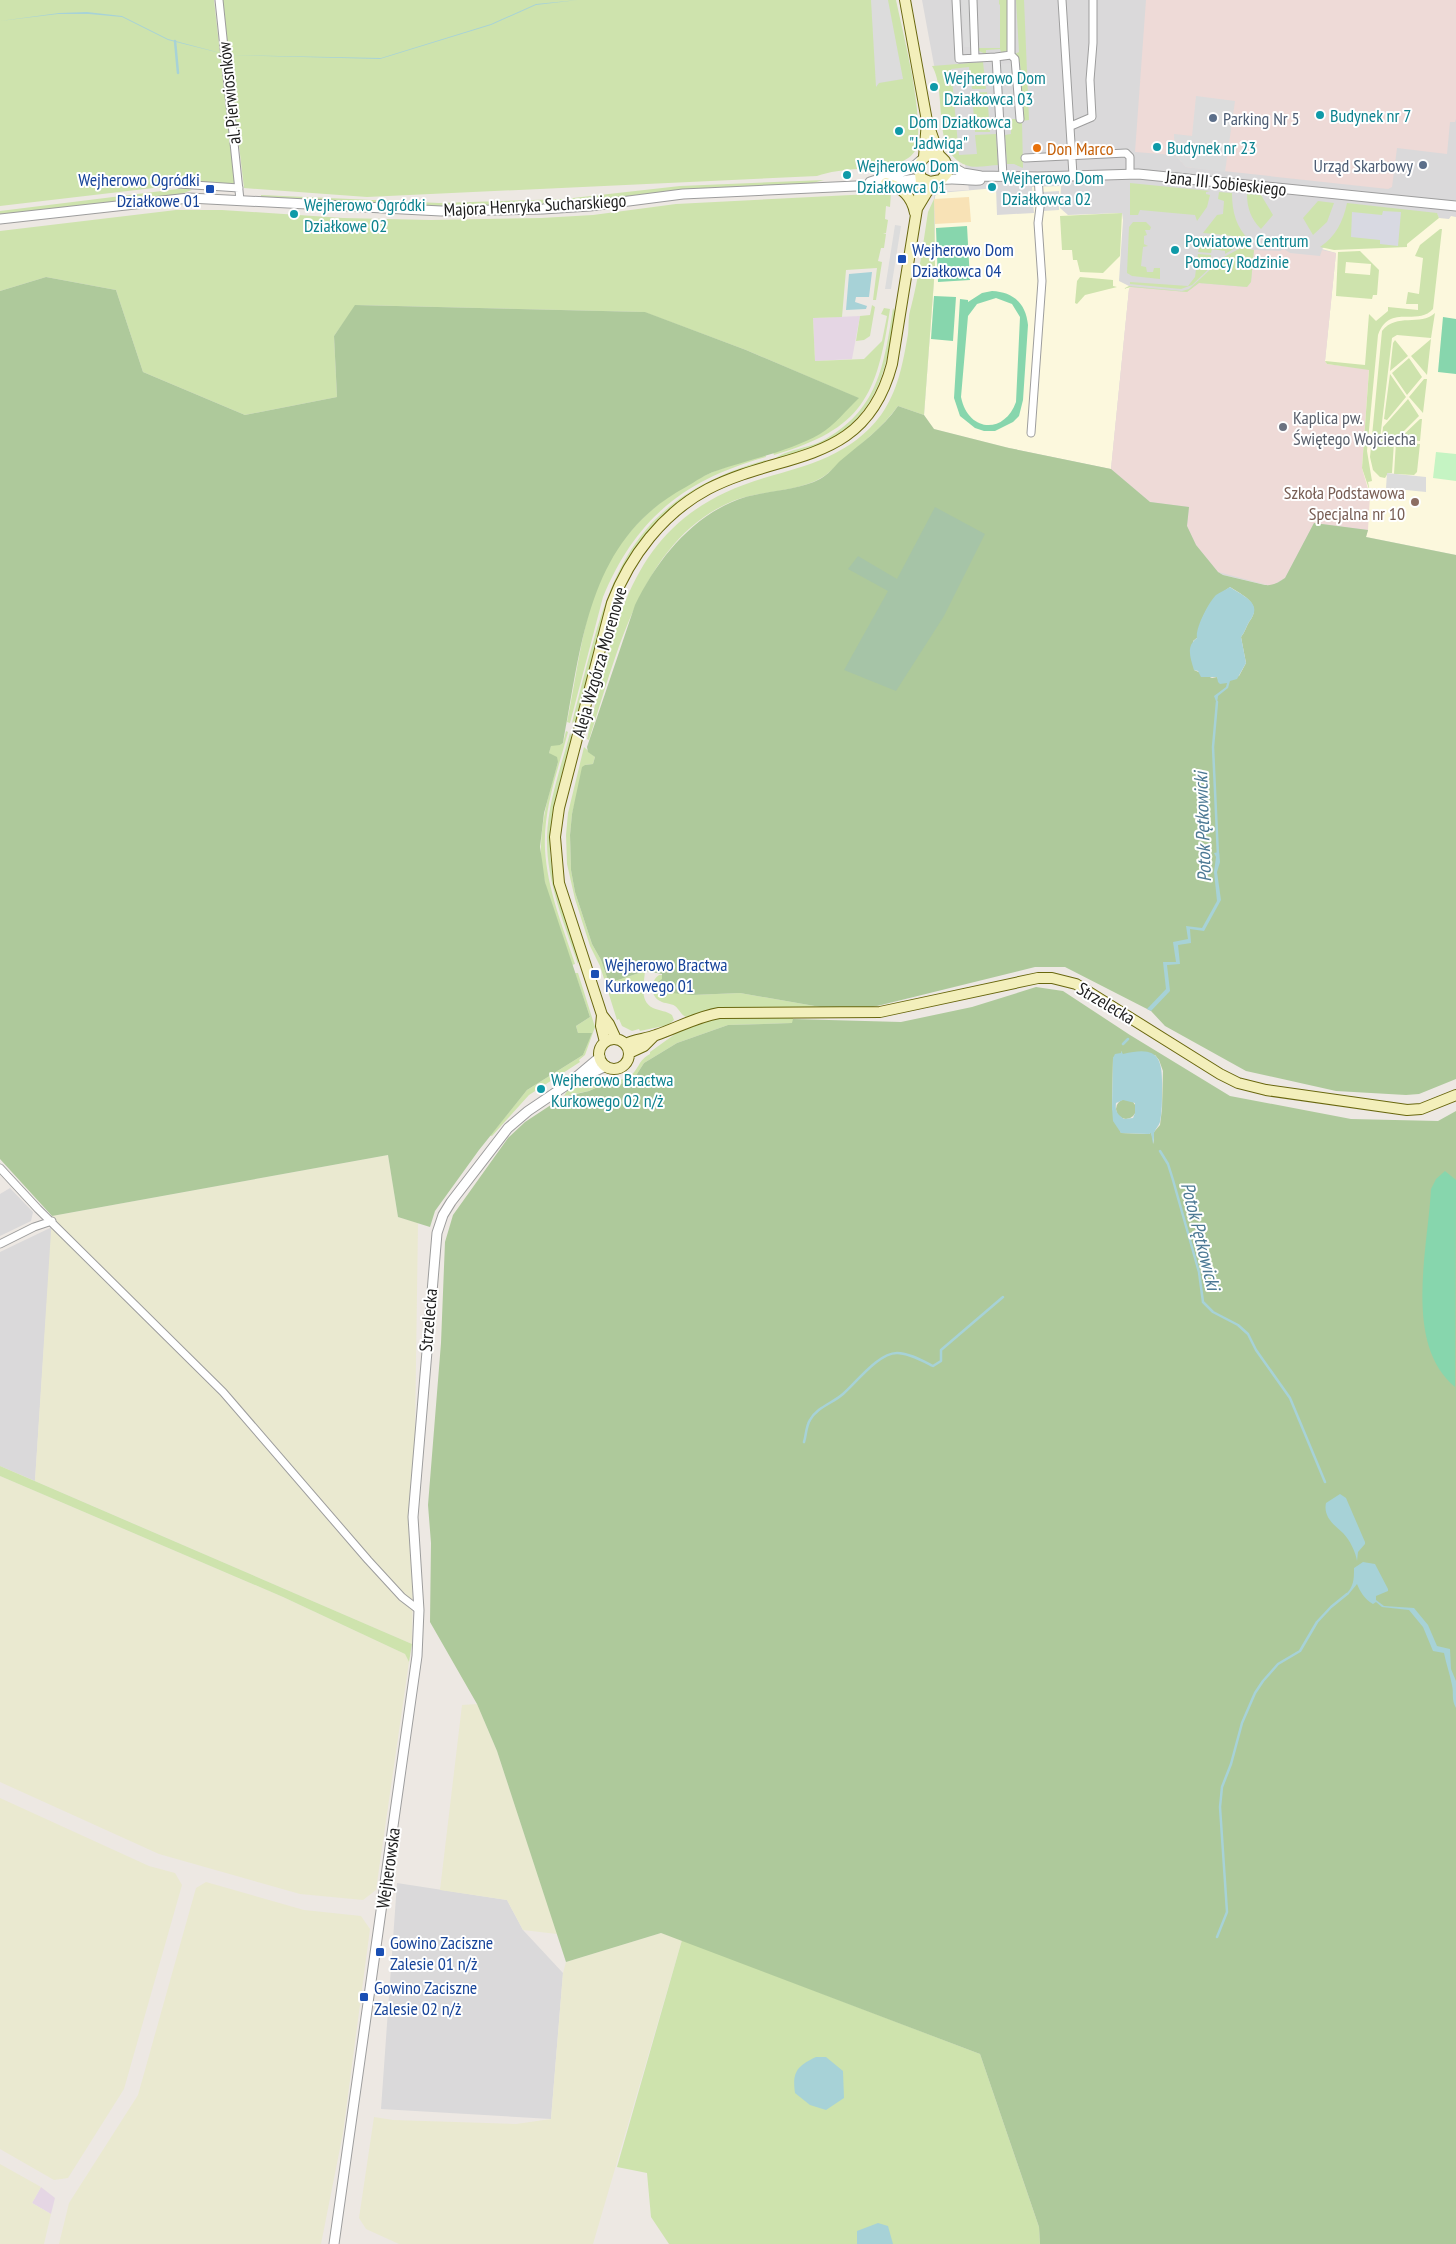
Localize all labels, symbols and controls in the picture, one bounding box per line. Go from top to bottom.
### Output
street label: al. Pierwiosnków [212,40,246,145]
place label: Wejherowo Dom Działkowca 03 [944,66,1046,110]
marker: Wejherowo Dom Działkowca 03 [928,81,940,93]
place label: Budynek nr 7 [1330,104,1411,127]
place label: Parking Nr 5 [1223,107,1300,130]
marker: Budynek nr 7 [1314,109,1326,121]
place label: Dom Działkowca "Jadwiga" [909,110,1011,154]
marker: Parking Nr 5 [1207,112,1219,124]
marker: Dom Działkowca "Jadwiga" [893,125,905,137]
place label: Budynek nr 23 [1167,136,1256,159]
place label: Don Marco [1047,137,1114,160]
marker: Budynek nr 23 [1151,141,1163,153]
marker: Don Marco [1031,142,1043,154]
place label: Wejherowo Dom Działkowca 01 [857,154,959,198]
place label: Urząd Skarbowy [1314,154,1413,177]
marker: Urząd Skarbowy [1417,159,1429,171]
street label: Jana III Sobieskiego [1163,165,1288,201]
place label: Wejherowo Dom Działkowca 02 [1002,166,1104,210]
place label: Wejherowo Ogródki Działkowe 01 [78,168,200,212]
marker: Wejherowo Dom Działkowca 01 [841,169,853,181]
marker: Wejherowo Dom Działkowca 02 [986,181,998,193]
marker: Wejherowo Ogródki Działkowe 01 [204,183,216,195]
street label: Majora Henryka Sucharskiego [443,189,627,221]
place label: Wejherowo Ogródki Działkowe 02 [304,193,426,237]
marker: Wejherowo Ogródki Działkowe 02 [288,208,300,220]
place label: Powiatowe Centrum Pomocy Rodzinie [1185,229,1309,273]
place label: Wejherowo Dom Działkowca 04 [912,238,1014,282]
marker: Powiatowe Centrum Pomocy Rodzinie [1169,244,1181,256]
marker: Wejherowo Dom Działkowca 04 [896,253,908,265]
place label: Kaplica pw. Świętego Wojciecha [1293,406,1416,450]
marker: Kaplica pw. Świętego Wojciecha [1277,421,1289,433]
place label: Szkoła Podstawowa Specjalna nr 10 [1284,481,1405,525]
marker: Szkoła Podstawowa Specjalna nr 10 [1409,496,1421,508]
street label: Aleja Wzgórza Morenowe [567,584,631,740]
water label: Potok Pętkowicki [1188,769,1216,883]
place label: Wejherowo Bractwa Kurkowego 01 [605,953,728,997]
marker: Wejherowo Bractwa Kurkowego 01 [589,968,601,980]
street label: Strzelecka [1073,977,1139,1029]
place label: Wejherowo Bractwa Kurkowego 02 n/ż [551,1068,674,1112]
marker: Wejherowo Bractwa Kurkowego 02 n/ż [535,1083,547,1095]
water label: Potok Pętkowicki [1176,1180,1227,1295]
street label: Strzelecka [414,1287,442,1353]
street label: Wejherowska [371,1826,405,1910]
place label: Gowino Zaciszne Zalesie 01 n/ż [390,1931,493,1975]
marker: Gowino Zaciszne Zalesie 01 n/ż [374,1946,386,1958]
place label: Gowino Zaciszne Zalesie 02 n/ż [374,1976,477,2020]
marker: Gowino Zaciszne Zalesie 02 n/ż [358,1991,370,2003]

